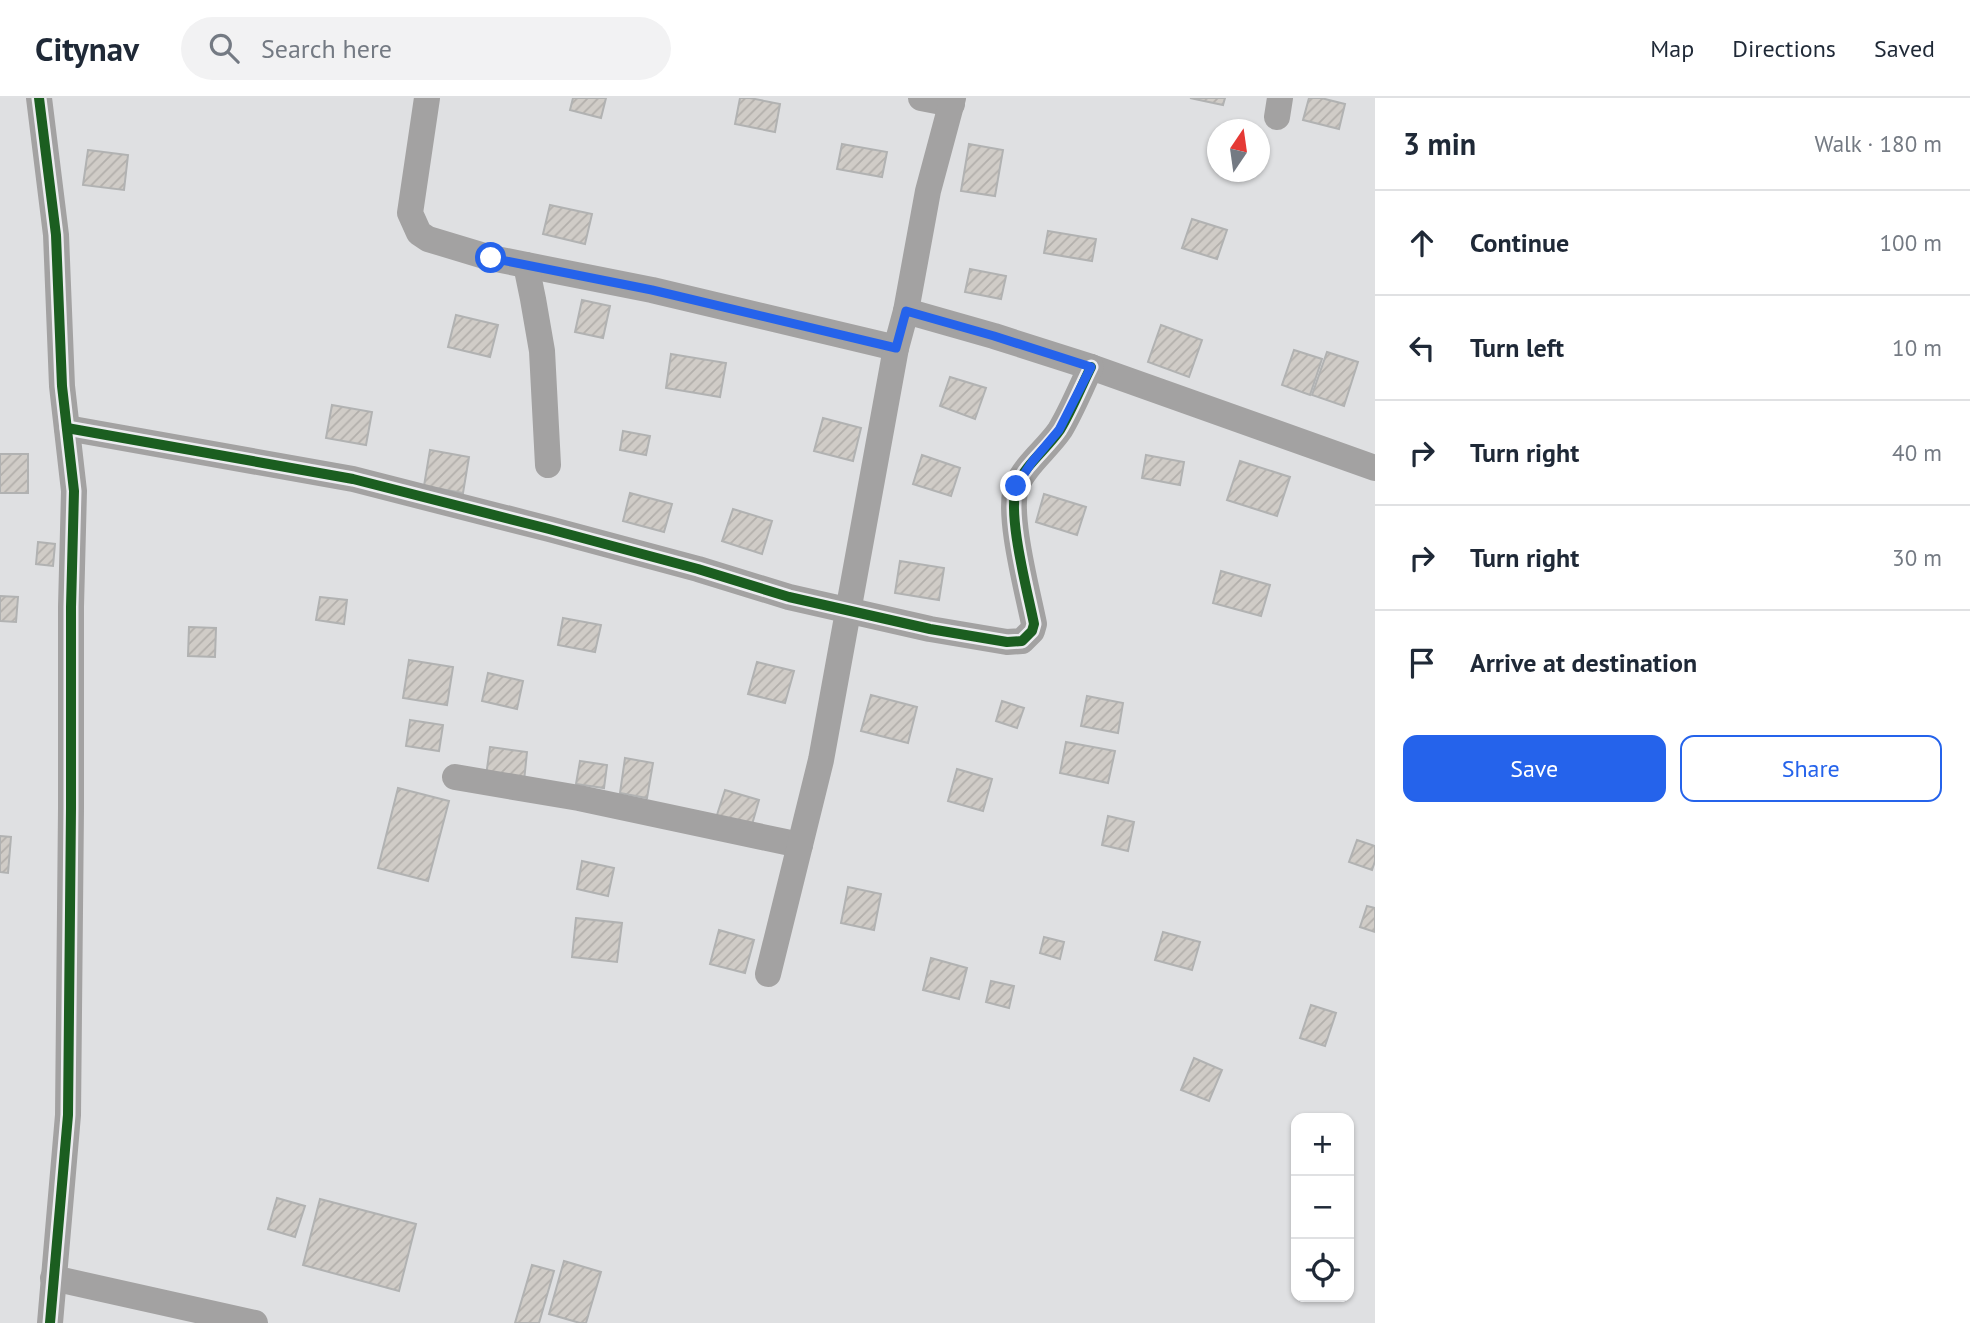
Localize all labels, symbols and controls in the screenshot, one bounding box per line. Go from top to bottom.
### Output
search box [181,17,671,80]
text: Citynav [35,27,139,70]
icon: search [205,29,243,67]
text: Search here [261,32,392,65]
text: Map [1650,33,1694,64]
text: Directions [1732,33,1836,64]
text: Saved [1874,33,1935,64]
north arrow [1207,119,1270,182]
text: 3 min [1403,124,1476,163]
text: Walk · 180 m [1815,129,1942,158]
icon: ahead [1403,224,1441,262]
text: Continue [1470,226,1569,259]
text: 100 m [1880,228,1942,257]
route start [475,242,506,273]
icon: left [1403,329,1441,367]
text: Turn left [1470,331,1564,364]
text: 10 m [1892,333,1942,362]
icon: right [1403,434,1441,472]
text: Turn right [1470,436,1579,469]
text: 40 m [1892,438,1942,467]
route end [1000,470,1031,501]
icon: right [1403,539,1441,577]
text: Turn right [1470,541,1579,574]
text: 30 m [1892,543,1942,572]
icon: arrive [1403,644,1441,682]
text: Arrive at destination [1470,646,1697,679]
button: Save [1403,735,1666,802]
button: Share [1680,735,1942,802]
map controls [1291,1113,1354,1302]
button: + [1291,1113,1354,1176]
button: − [1291,1176,1354,1239]
button: locate [1291,1239,1354,1302]

